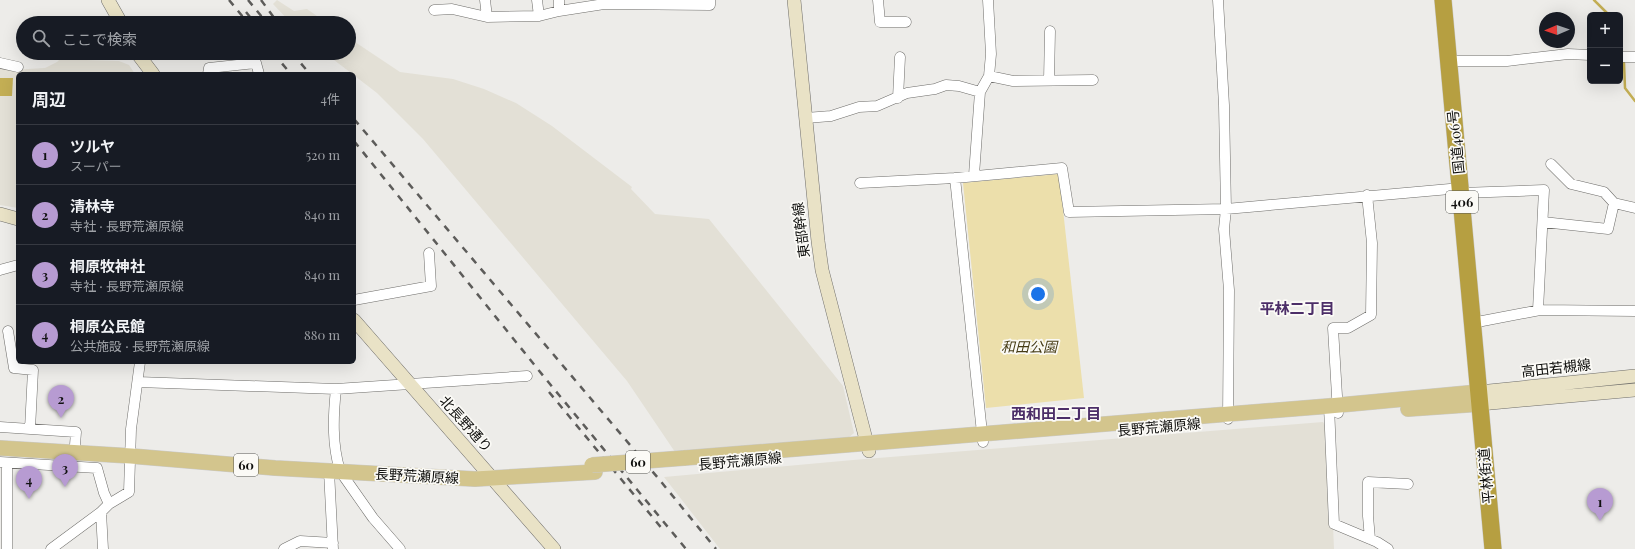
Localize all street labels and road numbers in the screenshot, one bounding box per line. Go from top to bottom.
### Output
street label: 国道406号 [1443,109,1468,175]
road number: 406 [1446,191,1478,213]
street label: 東部幹線 [788,201,813,259]
street label: 高田若槻線 [1520,354,1592,381]
street label: 北長野通り [436,391,497,456]
street label: 長野荒瀬原線 [1116,413,1202,440]
street label: 長野荒瀬原線 [697,447,783,474]
street label: 平林街道 [1474,447,1497,505]
road number: 60 [626,451,650,473]
road number: 60 [234,454,258,476]
street label: 長野荒瀬原線 [375,464,459,487]

